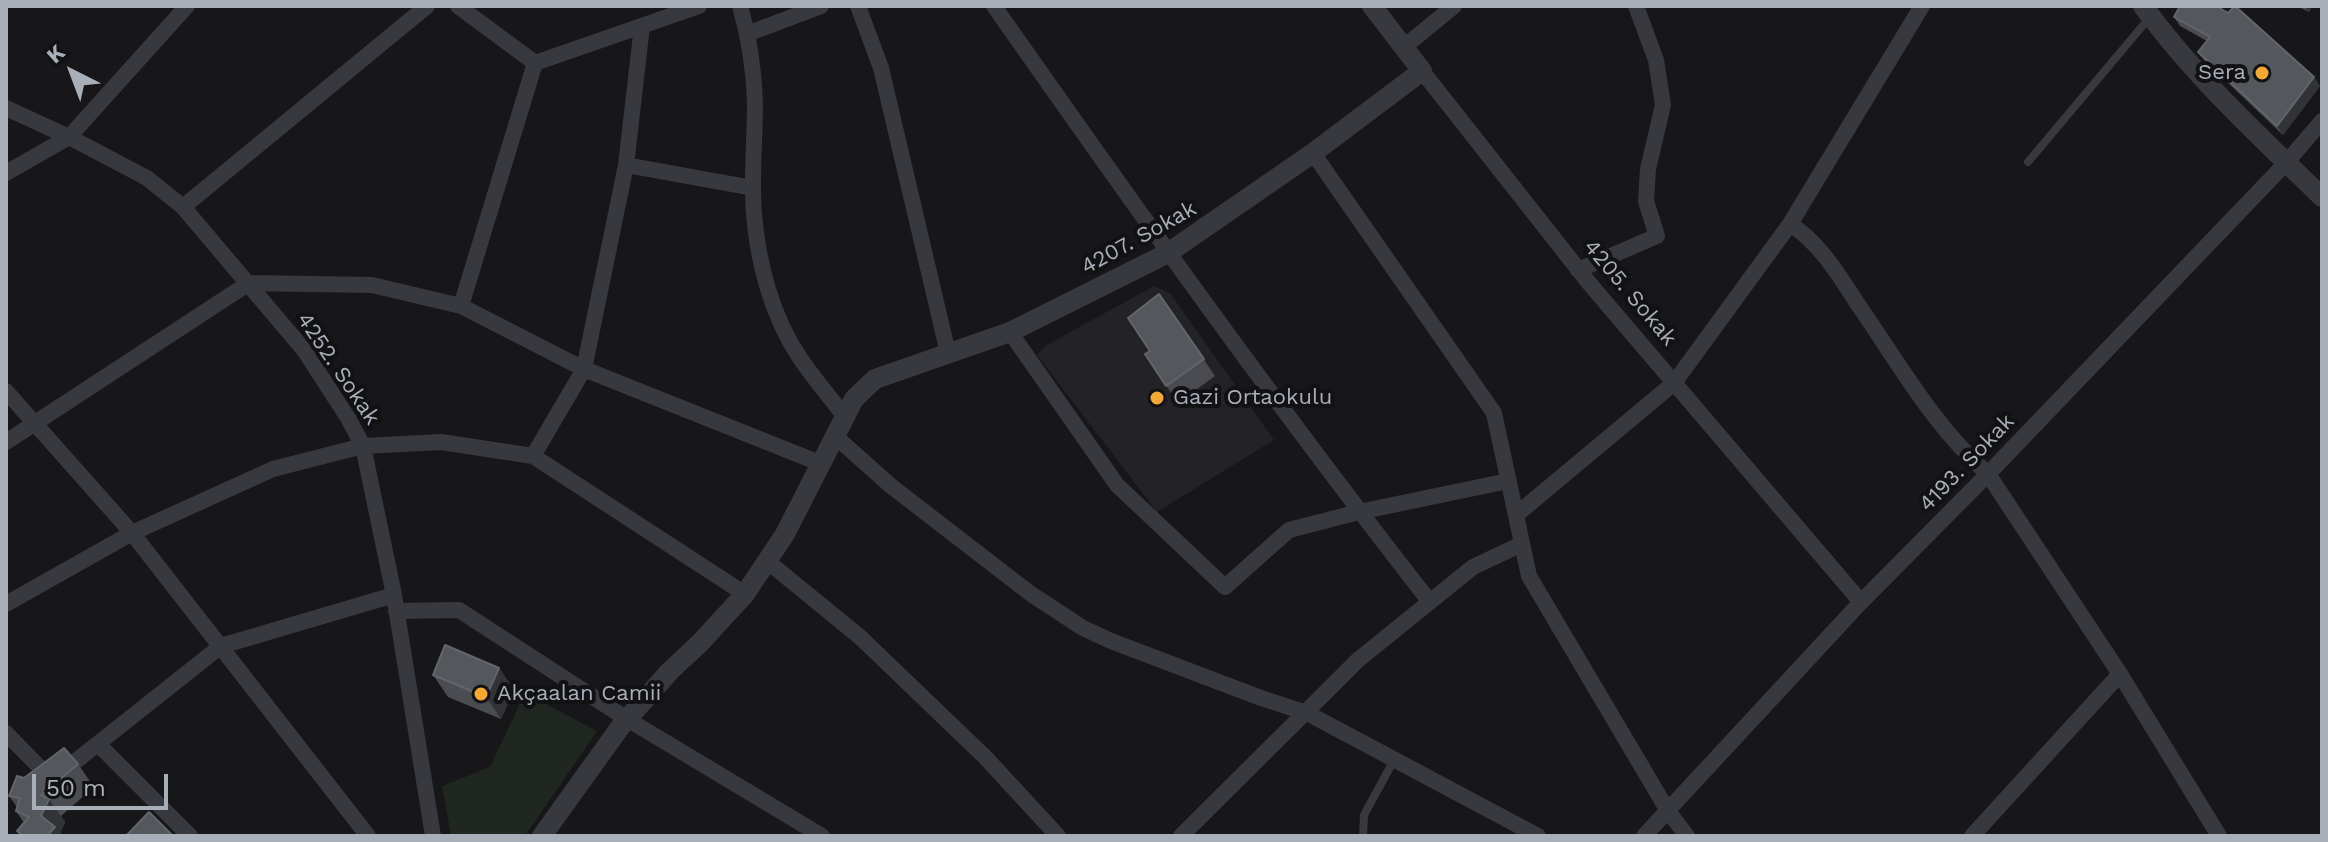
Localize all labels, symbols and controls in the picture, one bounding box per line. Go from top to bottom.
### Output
north arrow [32,32,112,112]
text: K [42,39,70,68]
place label: Sera [2198,60,2246,86]
marker: Sera [2253,64,2271,82]
street label: 4207. Sokak [1077,196,1201,280]
street label: 4205. Sokak [1578,234,1682,352]
street label: 4252. Sokak [291,308,385,430]
place label: Gazi Ortaokulu [1173,385,1332,411]
marker: Gazi Ortaokulu [1148,389,1166,407]
street label: 4193. Sokak [1914,409,2020,517]
place label: Akçaalan Camii [497,681,661,707]
marker: Akçaalan Camii [472,685,490,703]
scale bar [36,758,172,808]
text: 50 m [46,774,106,802]

